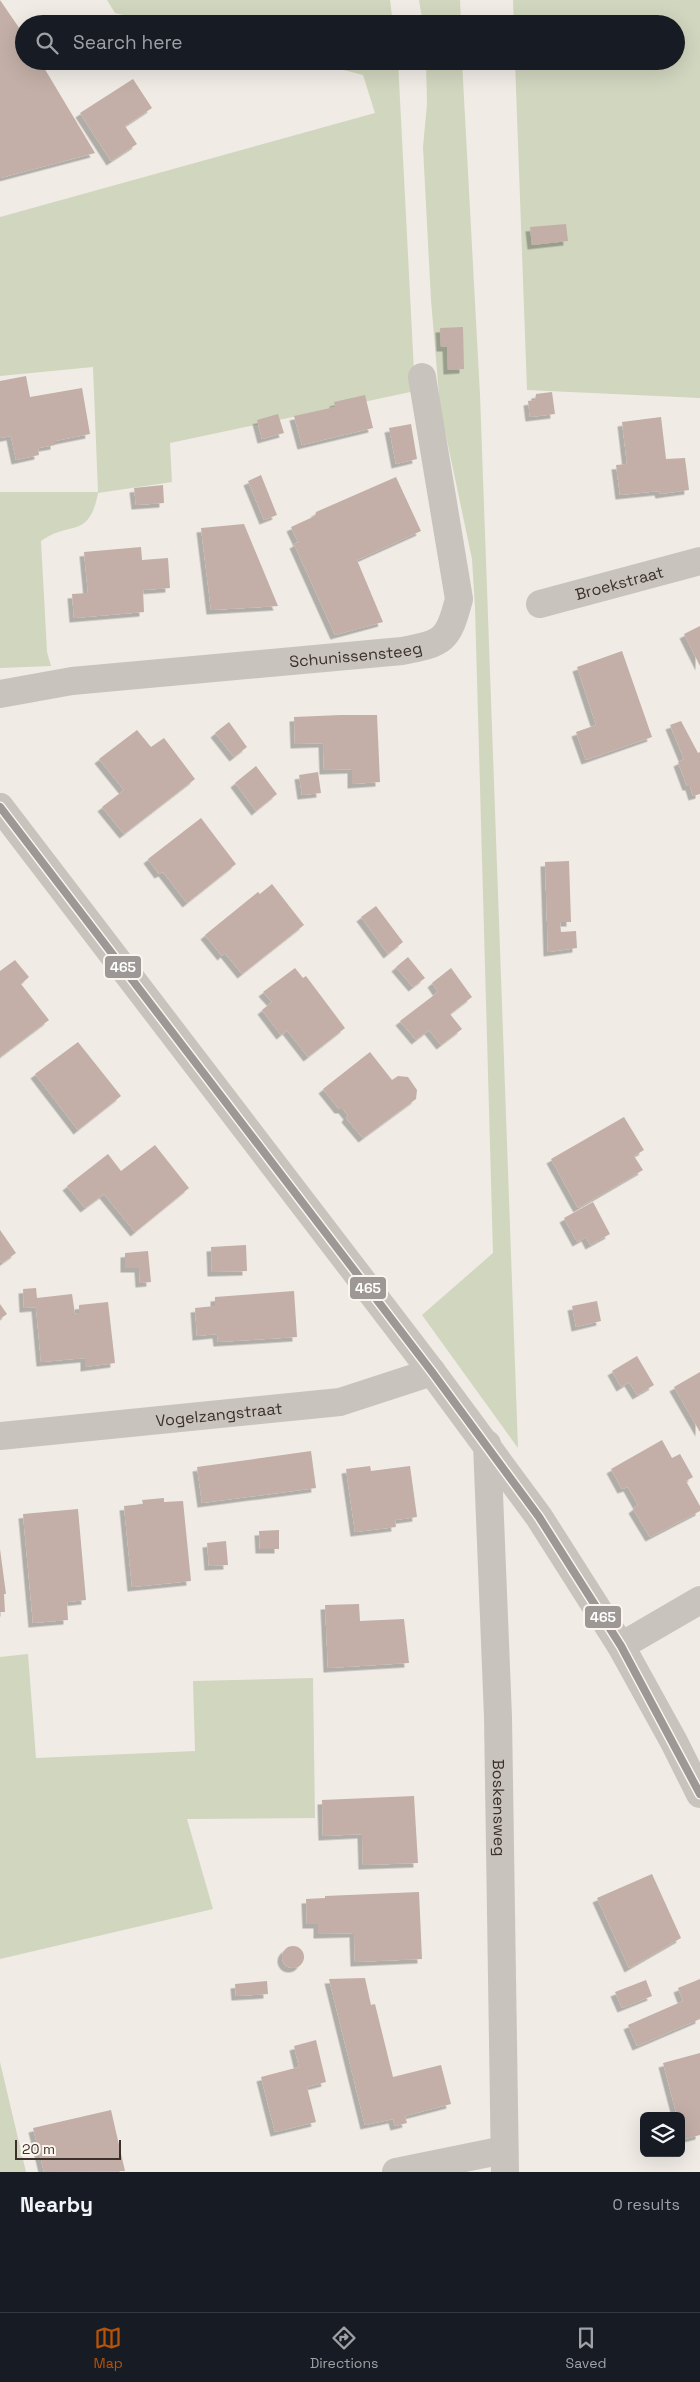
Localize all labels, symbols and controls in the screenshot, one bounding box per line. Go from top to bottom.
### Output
search box [15,15,685,70]
icon: search [33,29,61,57]
text: Search here [73,30,183,55]
street label: Broekstraat [573,561,666,605]
street label: Schunissensteeg [288,637,424,672]
line badge: 465 [104,955,142,979]
text: 465 [110,958,136,976]
line badge: 465 [349,1276,387,1300]
text: 465 [355,1279,381,1297]
street label: Vogelzangstraat [155,1397,283,1431]
line badge: 465 [584,1605,622,1629]
text: 465 [590,1608,616,1626]
street label: Boskensweg [488,1759,511,1856]
map controls [640,2112,685,2157]
button: layers [640,2112,685,2157]
scale bar [15,2137,121,2160]
text: 20 m [22,2140,55,2158]
text: Nearby [20,2191,93,2218]
text: 0 results [612,2194,680,2215]
tab: Map [94,2324,123,2372]
tab: Directions [310,2324,378,2372]
tab: Saved [566,2324,606,2372]

